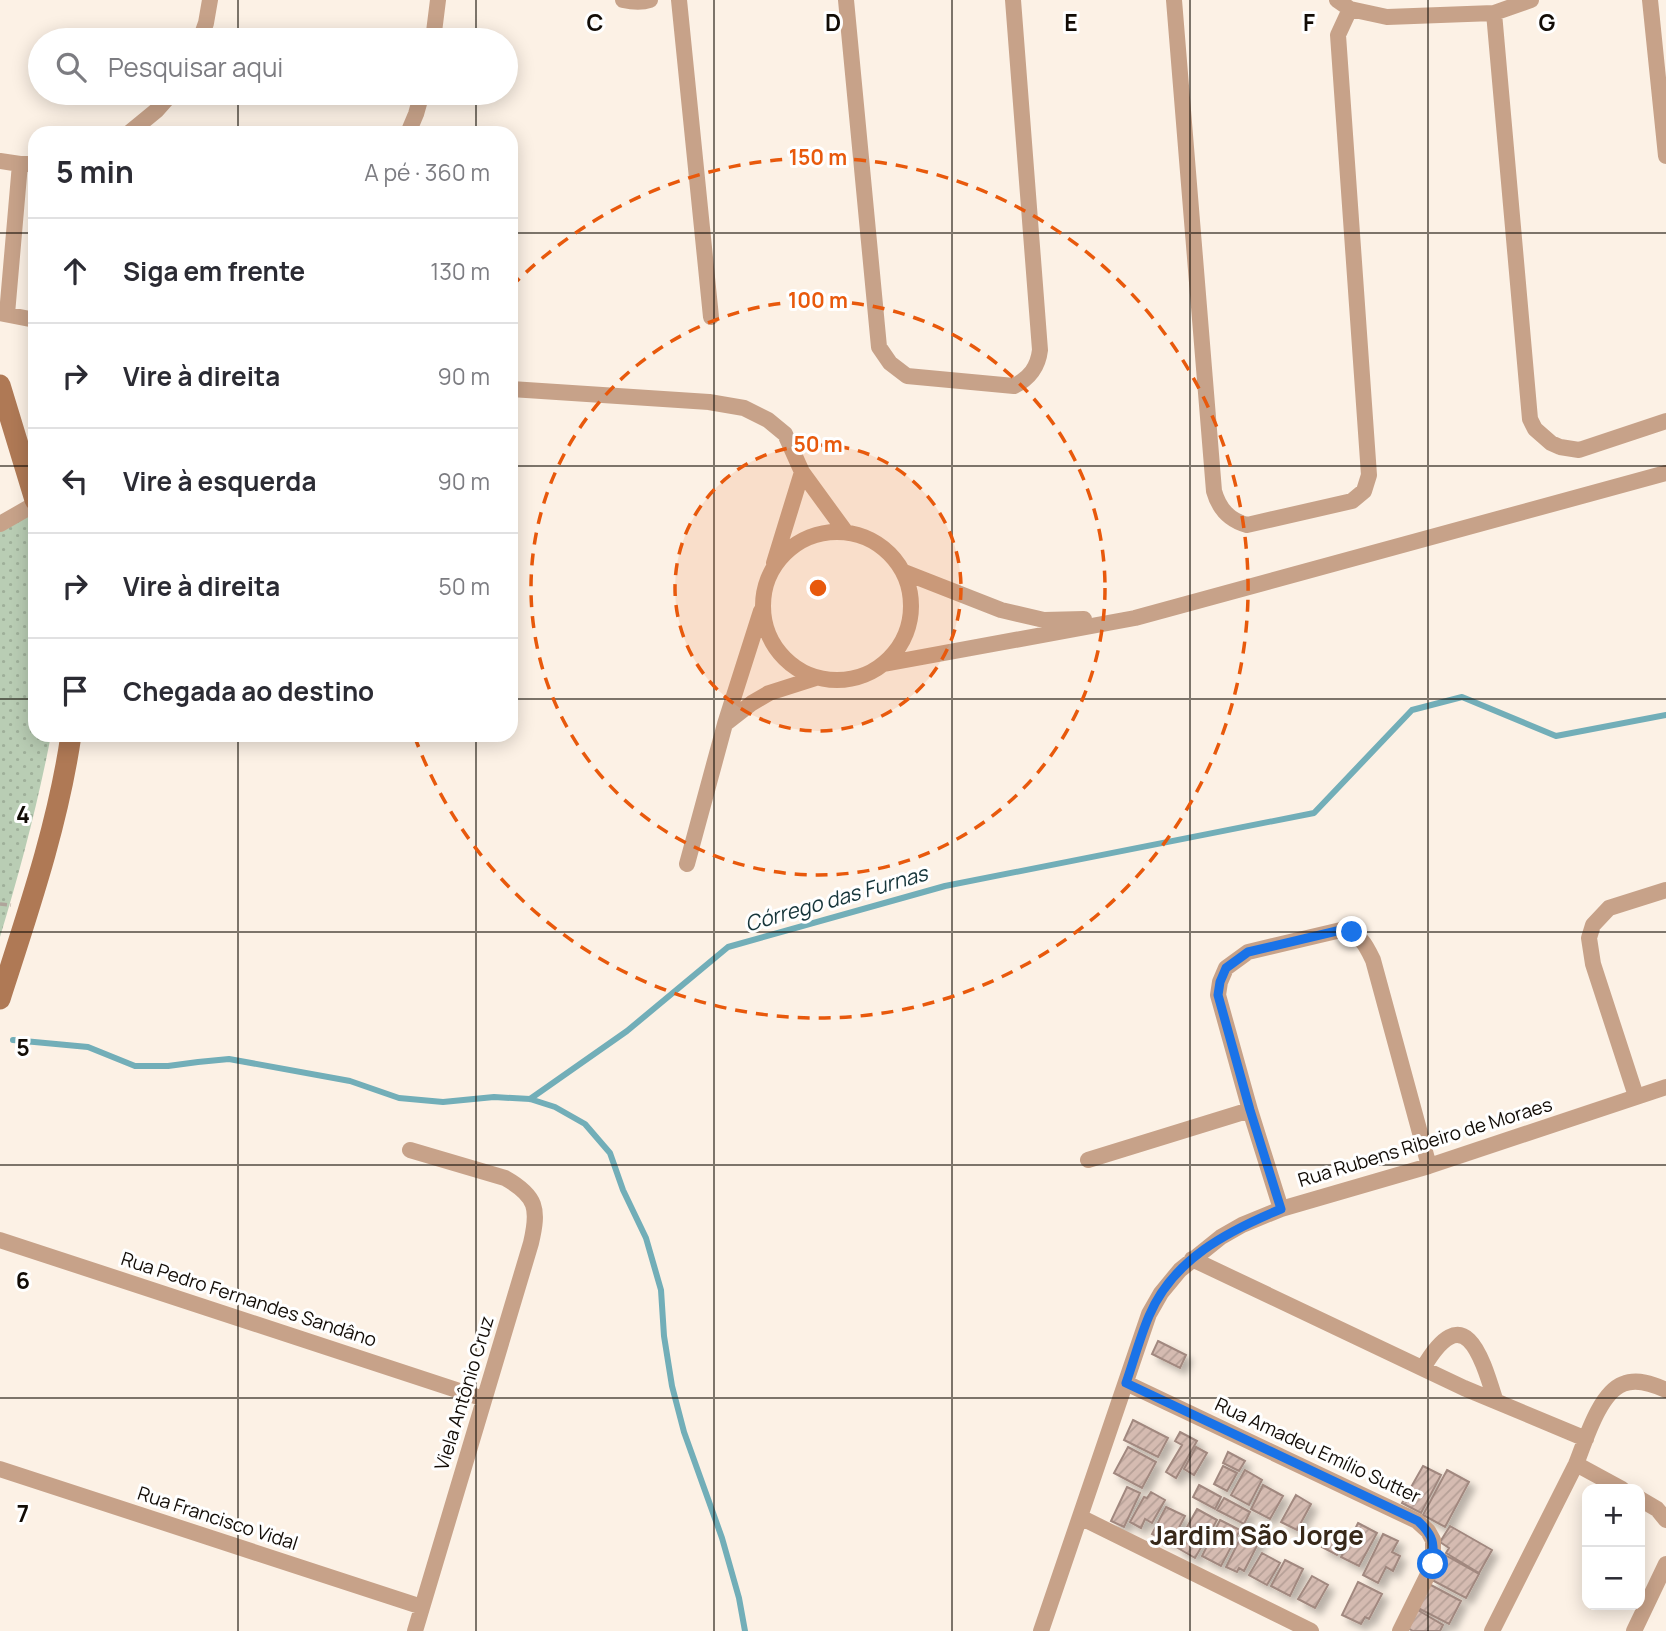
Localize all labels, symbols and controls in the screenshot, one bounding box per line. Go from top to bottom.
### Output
text: C [587,6,604,38]
text: D [825,6,841,38]
text: E [1064,6,1078,38]
text: F [1303,6,1315,38]
text: G [1539,6,1556,38]
search box [28,28,518,105]
icon: search [52,48,90,86]
text: Pesquisar aqui [108,49,283,85]
text: 150 m [789,143,847,171]
text: 5 min [56,151,134,192]
text: A pé · 360 m [364,156,490,188]
icon: ahead [56,252,94,290]
text: Siga em frente [123,253,305,289]
text: 130 m [430,255,490,287]
text: 100 m [788,286,848,314]
icon: right [56,357,94,395]
text: Vire à direita [123,358,280,394]
text: 90 m [438,360,490,392]
text: 50 m [793,430,843,458]
icon: left [56,462,94,500]
text: Vire à esquerda [123,463,316,499]
text: 90 m [438,465,490,497]
icon: right [56,567,94,605]
text: Vire à direita [123,568,280,604]
text: 50 m [439,570,490,602]
centre of rings [806,576,830,600]
icon: arrive [56,672,94,710]
text: Chegada ao destino [123,673,374,709]
text: 4 [16,798,30,830]
water label: Córrego das Furnas [741,858,933,937]
route end [1336,916,1367,947]
text: 5 [16,1031,30,1063]
street label: Rua Rubens Ribeiro de Moraes [1295,1091,1555,1193]
street label: Rua Pedro Fernandes Sandâno [118,1245,380,1353]
text: 6 [16,1264,30,1296]
street label: Viela Antônio Cruz [428,1313,500,1473]
street label: Rua Amadeu Emílio Sutter [1211,1391,1425,1509]
street label: Rua Francisco Vidal [135,1480,301,1556]
map controls [1582,1484,1645,1610]
button: + [1582,1484,1645,1547]
text: 7 [17,1497,29,1529]
district label: Jardim São Jorge [1150,1517,1364,1553]
button: − [1582,1547,1645,1610]
route start [1417,1548,1448,1579]

